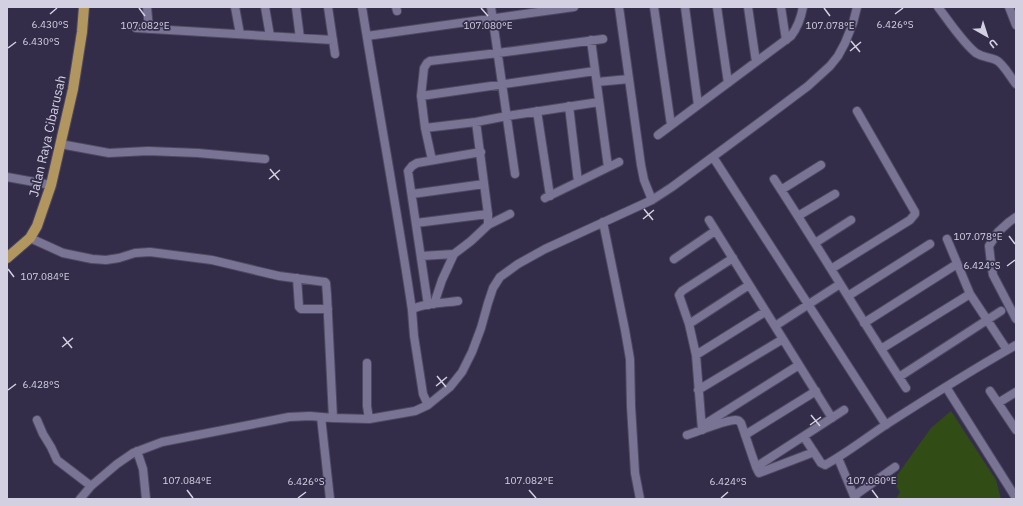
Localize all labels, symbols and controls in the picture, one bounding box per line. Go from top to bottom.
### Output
north arrow [967,16,1007,56]
text: 6.430°S [31,18,69,31]
text: 6.426°S [876,18,914,31]
text: 107.082°E [120,19,170,32]
text: 107.080°E [463,19,513,32]
text: 107.078°E [805,19,855,32]
text: 6.430°S [22,35,60,48]
text: U [986,36,1001,52]
street label: Jalan Raya Cibarusah [25,74,70,199]
text: 107.078°E [953,230,1003,243]
text: 6.424°S [963,259,1001,272]
text: 107.084°E [20,270,70,283]
text: 6.428°S [22,378,60,391]
text: 107.084°E [162,474,212,487]
text: 107.082°E [504,474,554,487]
text: 107.080°E [847,474,897,487]
text: 6.426°S [287,475,325,488]
text: 6.424°S [709,475,747,488]

